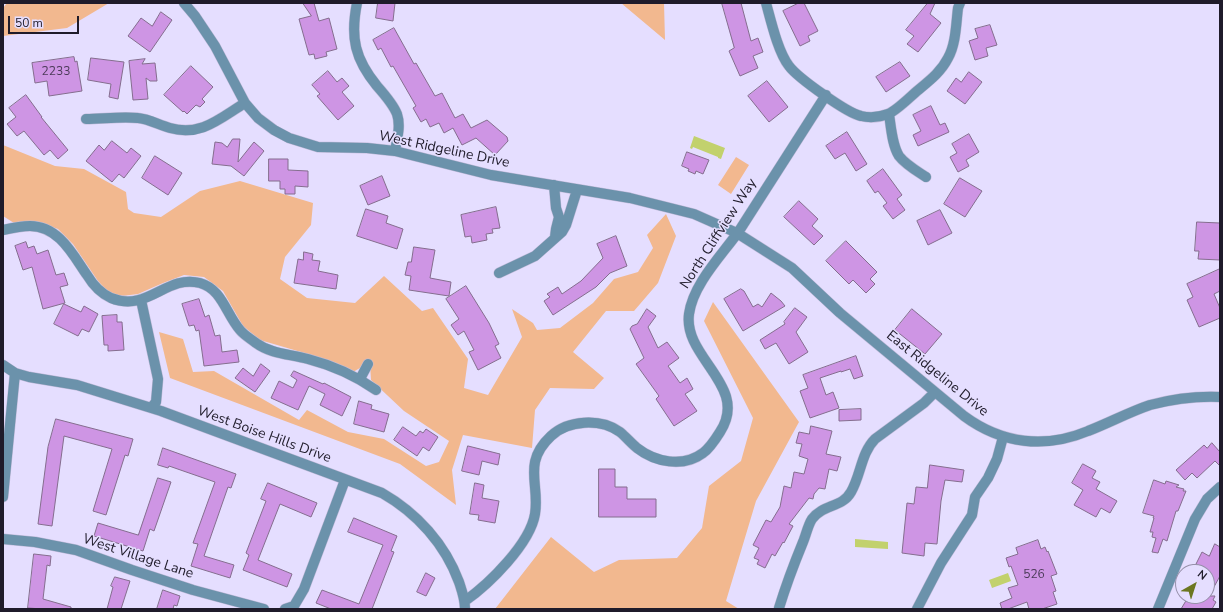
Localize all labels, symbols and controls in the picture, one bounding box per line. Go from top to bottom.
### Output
scale bar [10,8,81,34]
text: 50 m [15,15,43,31]
house number: 2233 [42,65,70,79]
street label: West Ridgeline Drive [377,128,511,172]
street label: North Cliffview Way [677,176,761,292]
street label: East Ridgeline Drive [882,328,992,420]
street label: West Boise Hills Drive [195,403,333,467]
street label: West Village Lane [80,531,196,583]
north arrow [1175,564,1215,604]
text: N [1194,567,1210,583]
house number: 526 [1023,568,1045,582]

